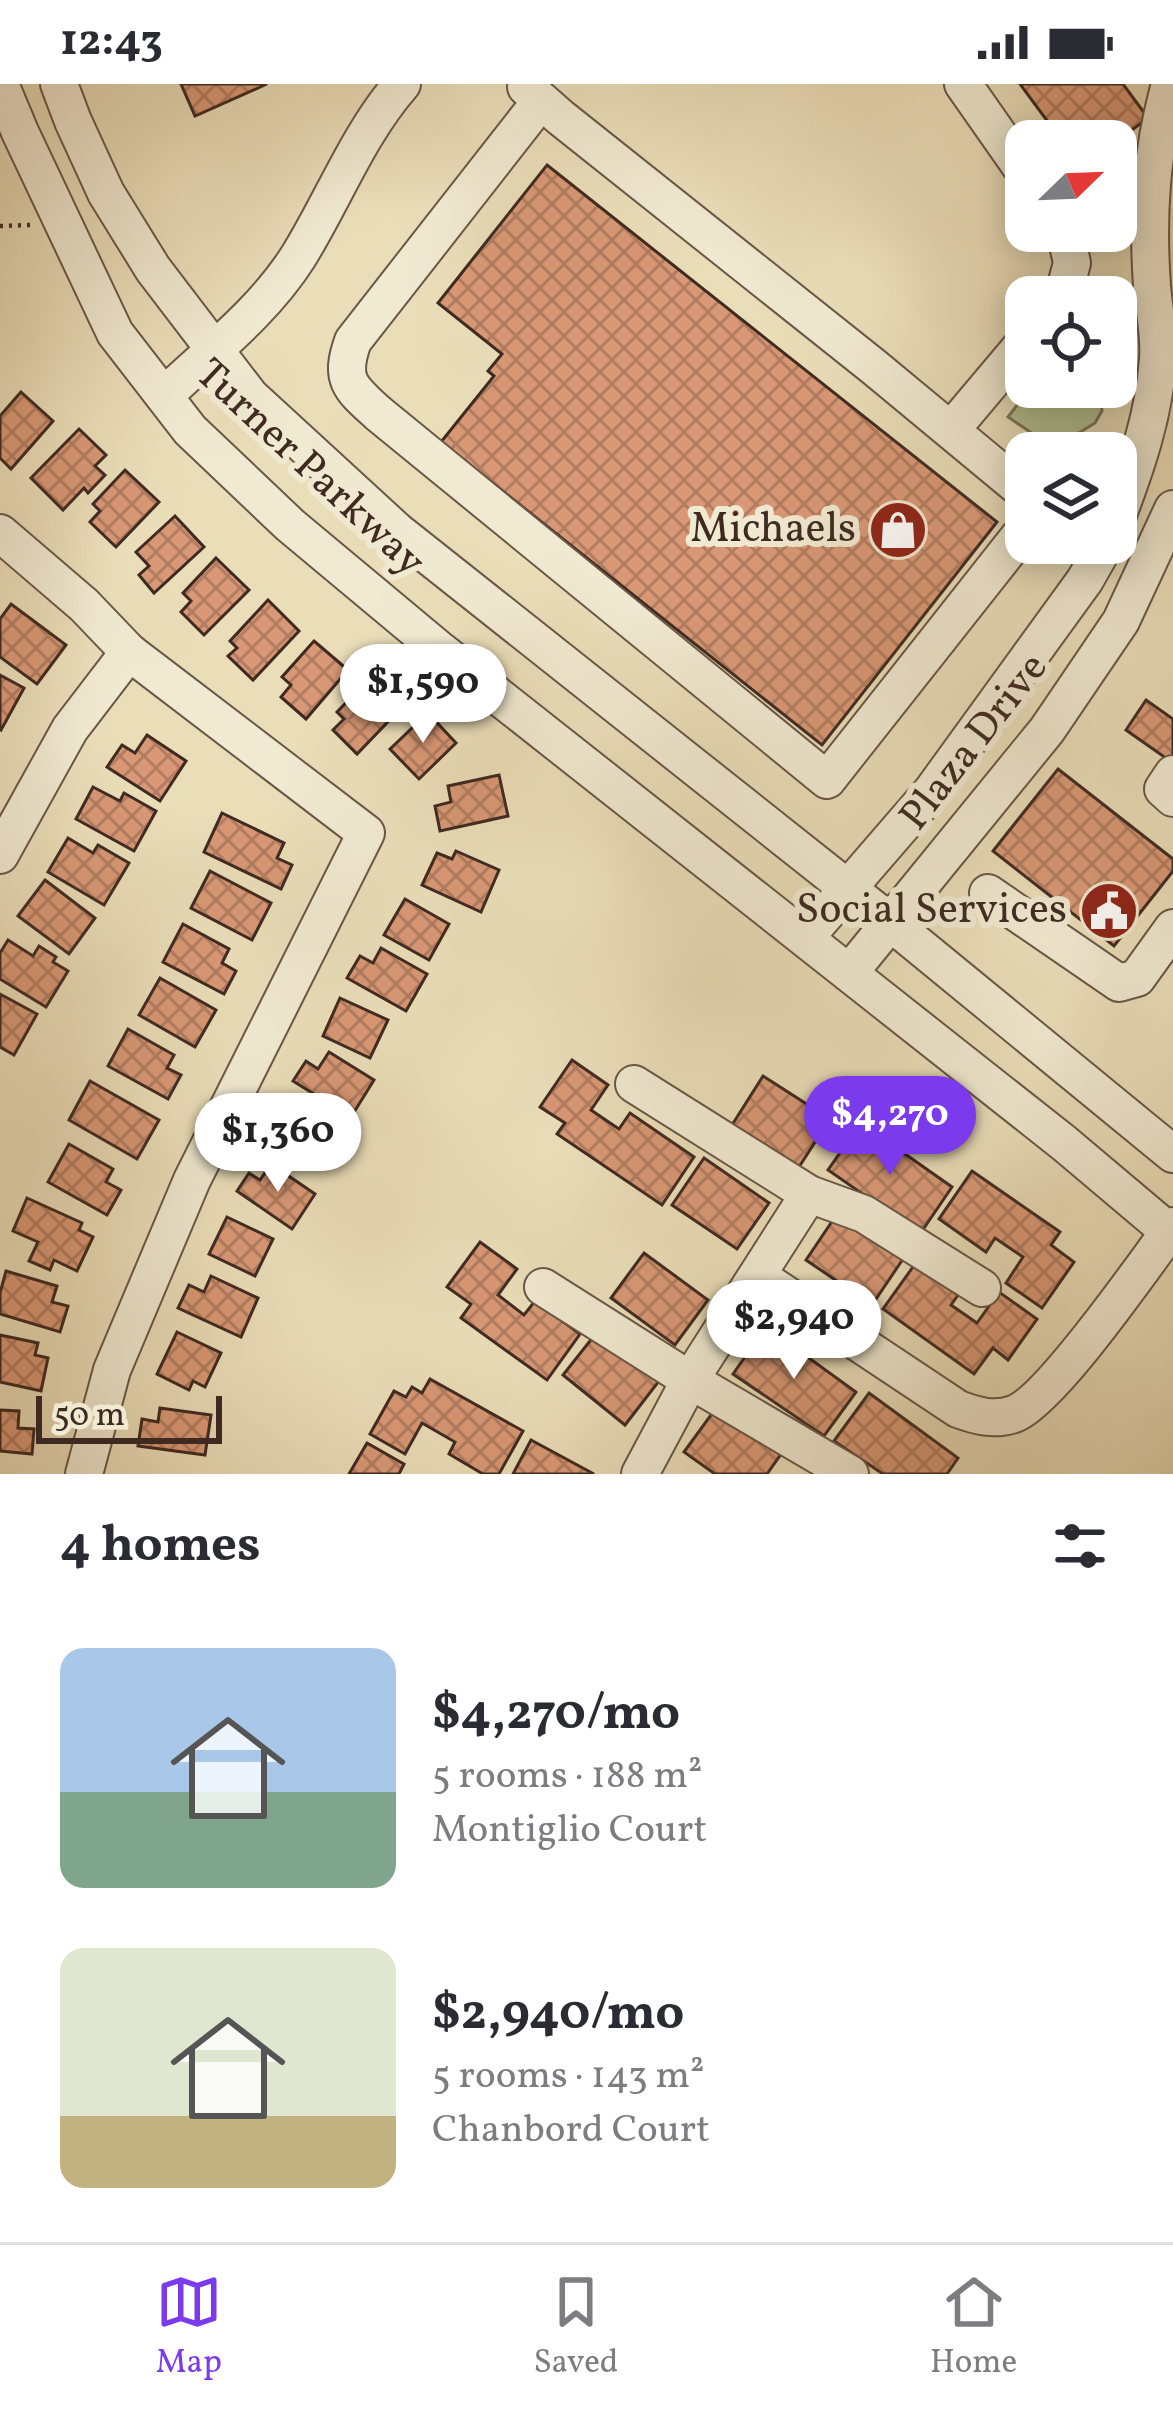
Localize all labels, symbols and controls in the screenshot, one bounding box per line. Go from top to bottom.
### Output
text: 12:43 [60,11,163,74]
north arrow [1005,120,1137,252]
map controls [1005,120,1137,564]
button: locate [1005,276,1137,408]
street label: Turner Parkway [181,347,437,592]
button: layers [1005,432,1137,564]
shop icon: Michaels [867,499,929,561]
place label: Michaels [690,501,856,560]
street label: Plaza Drive [887,642,1063,844]
pin: $1,590 [325,644,521,746]
text: $1,590 [367,656,479,710]
public building icon: Social Services [1078,880,1140,942]
place label: Social Services [796,882,1067,941]
pin: $4,270 [792,1076,988,1178]
text: $4,270 [831,1088,949,1142]
pin: $1,360 [180,1093,376,1195]
text: $1,360 [221,1105,335,1159]
pin: $2,940 [696,1280,892,1382]
text: $2,940 [733,1292,855,1346]
scale bar [36,1390,222,1443]
text: 50 m [54,1394,125,1440]
text: 4 homes [60,1511,261,1582]
icon: filters [1047,1513,1113,1579]
text: $4,270/mo [432,1679,680,1750]
icon: home [156,1696,300,1840]
text: 5 rooms · 188 m² [432,1750,702,1804]
text: Montiglio Court [432,1804,707,1858]
text: $2,940/mo [432,1979,685,2050]
icon: home [156,1996,300,2140]
text: 5 rooms · 143 m² [432,2050,704,2104]
text: Chanbord Court [432,2104,710,2158]
tab: Map [156,2269,222,2387]
tab: Saved [533,2269,618,2387]
tab: Home [930,2269,1017,2387]

